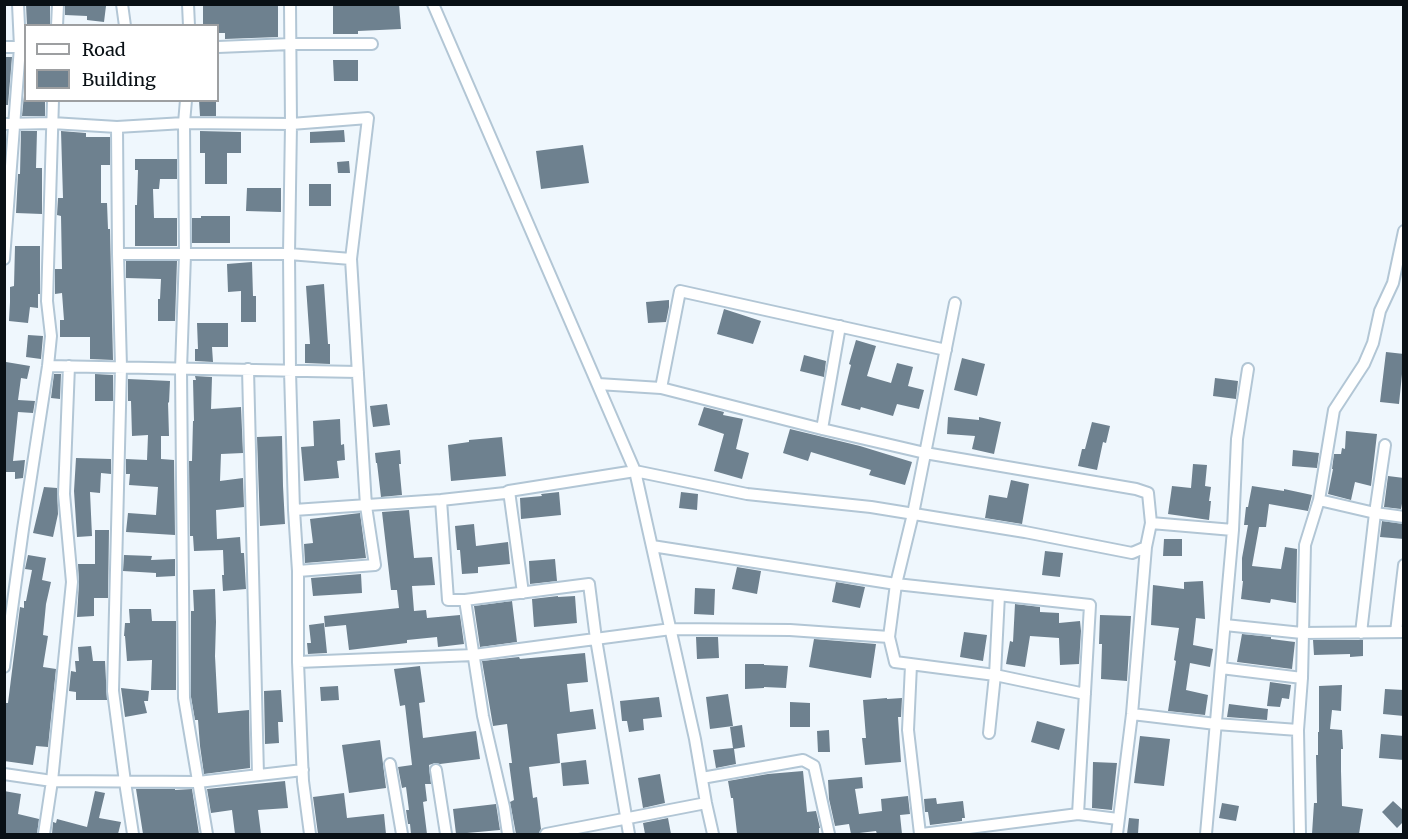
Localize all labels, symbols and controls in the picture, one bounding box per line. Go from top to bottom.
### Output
legend [24,24,219,102]
text: Road [82,38,126,61]
text: Building [82,68,156,91]

